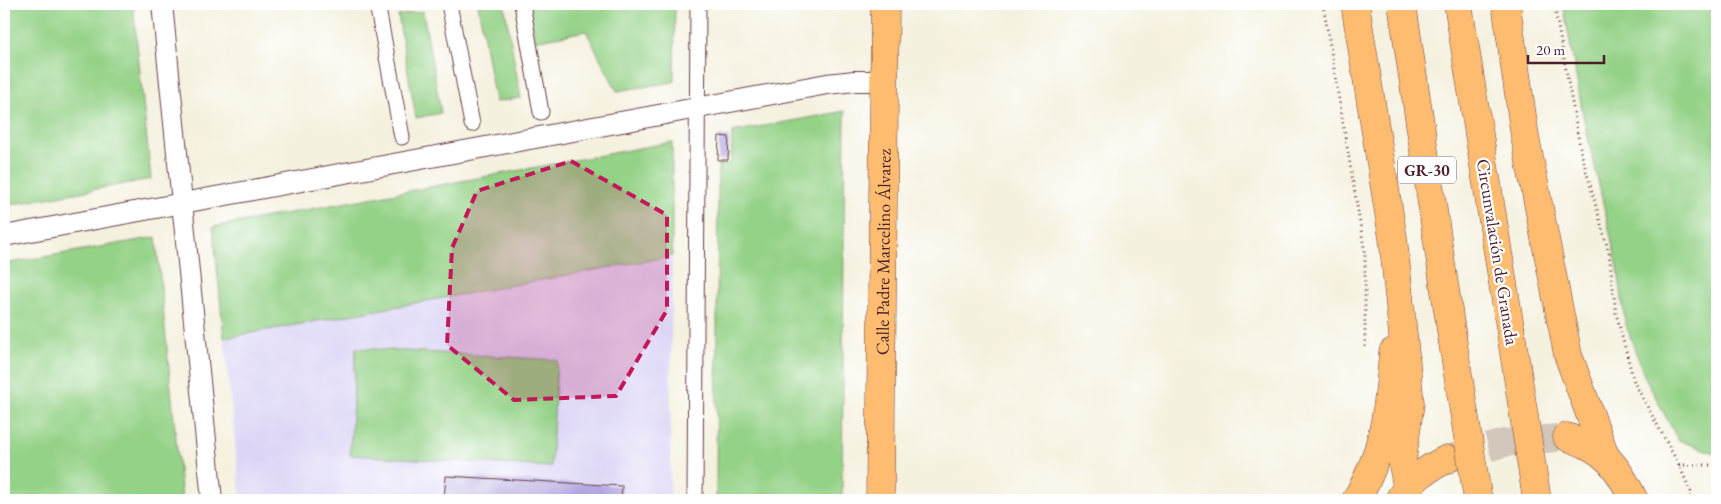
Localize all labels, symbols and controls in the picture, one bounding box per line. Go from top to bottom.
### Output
scale bar [1528,32,1605,64]
text: 20 m [1536,40,1565,59]
street label: Calle Padre Marcelino Álvarez [870,148,895,355]
road number: GR-30 [1398,156,1456,184]
street label: Circunvalación de Granada [1472,157,1524,348]

